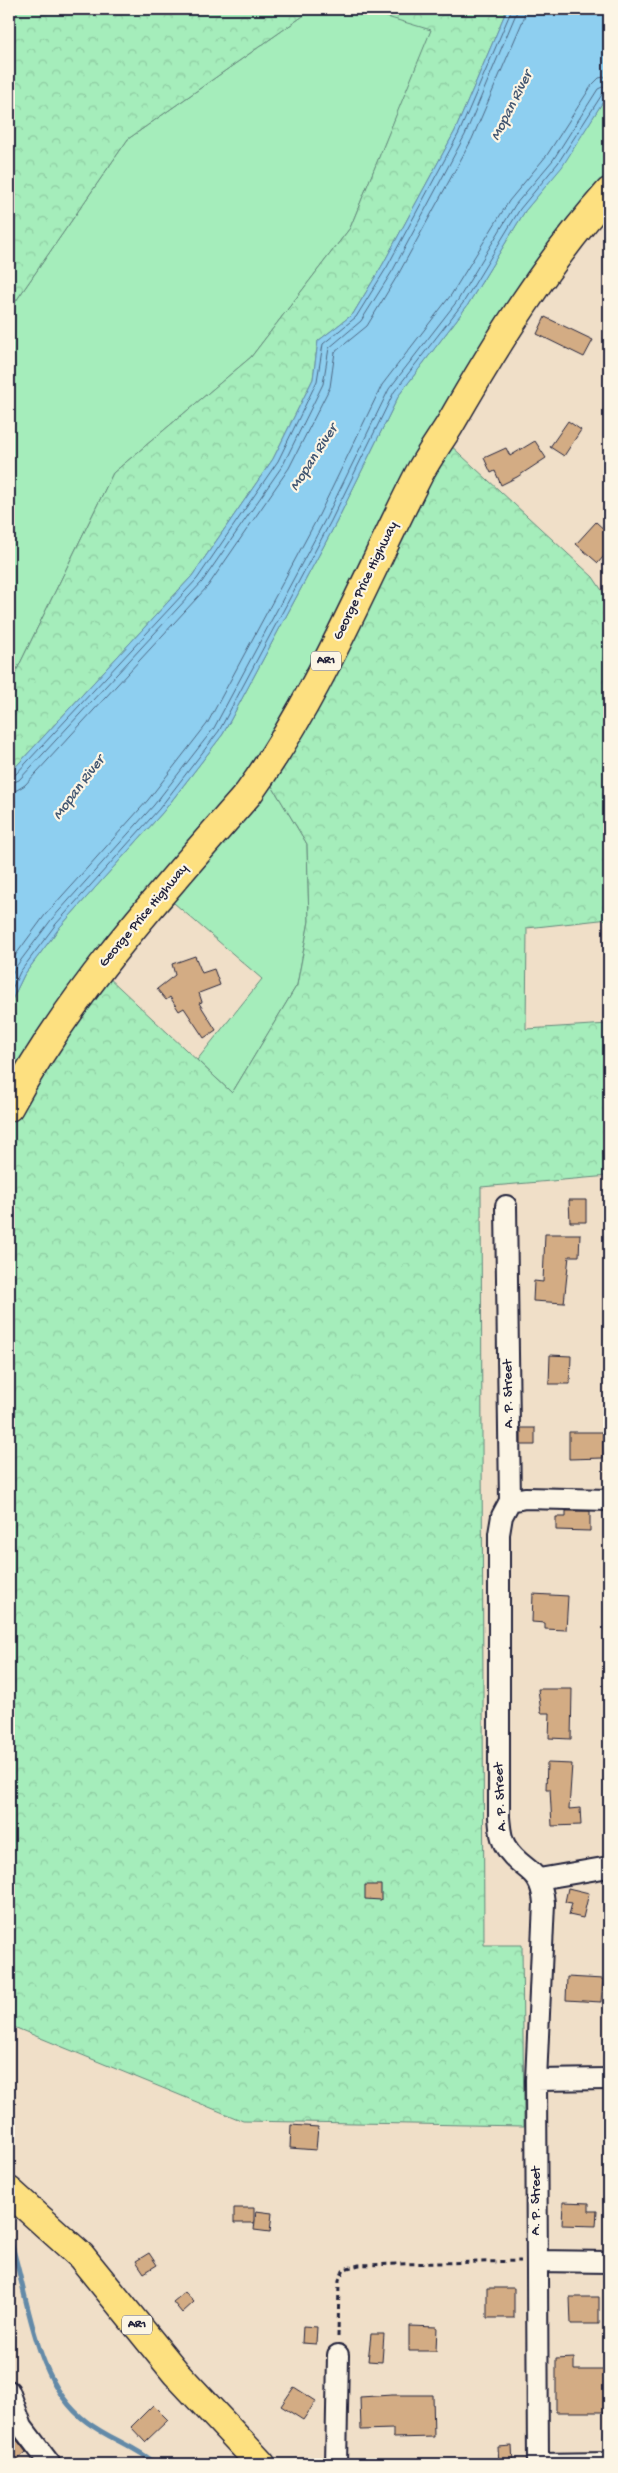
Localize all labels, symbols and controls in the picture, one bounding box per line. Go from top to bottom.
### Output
water label: Mopan River [487,66,538,144]
water label: Mopan River [286,419,344,495]
street label: George Price Highway [330,519,402,643]
road number: AR1 [311,651,341,670]
water label: Mopan River [49,750,110,824]
street label: George Price Highway [96,861,192,971]
street label: A. P. Street [500,1358,518,1429]
street label: A. P. Street [491,1761,511,1832]
street label: A. P. Street [528,2165,545,2235]
road number: AR1 [122,2316,152,2334]

